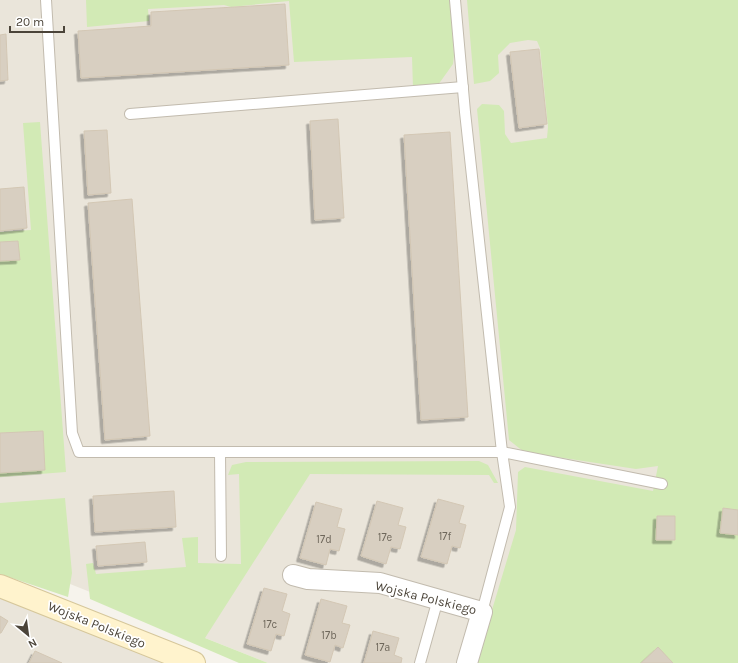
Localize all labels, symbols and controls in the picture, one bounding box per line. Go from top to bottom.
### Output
scale bar [10,8,64,34]
text: 20 m [16,15,44,29]
house number: 17f [439,530,452,543]
house number: 17e [378,531,393,544]
house number: 17d [316,533,332,546]
street label: Wojska Polskiego [374,578,478,617]
street label: Wojska Polskiego [46,598,148,651]
north arrow [8,615,48,655]
house number: 17c [263,618,278,631]
house number: 17b [321,629,337,642]
text: N [26,636,39,651]
house number: 17a [376,641,390,654]

